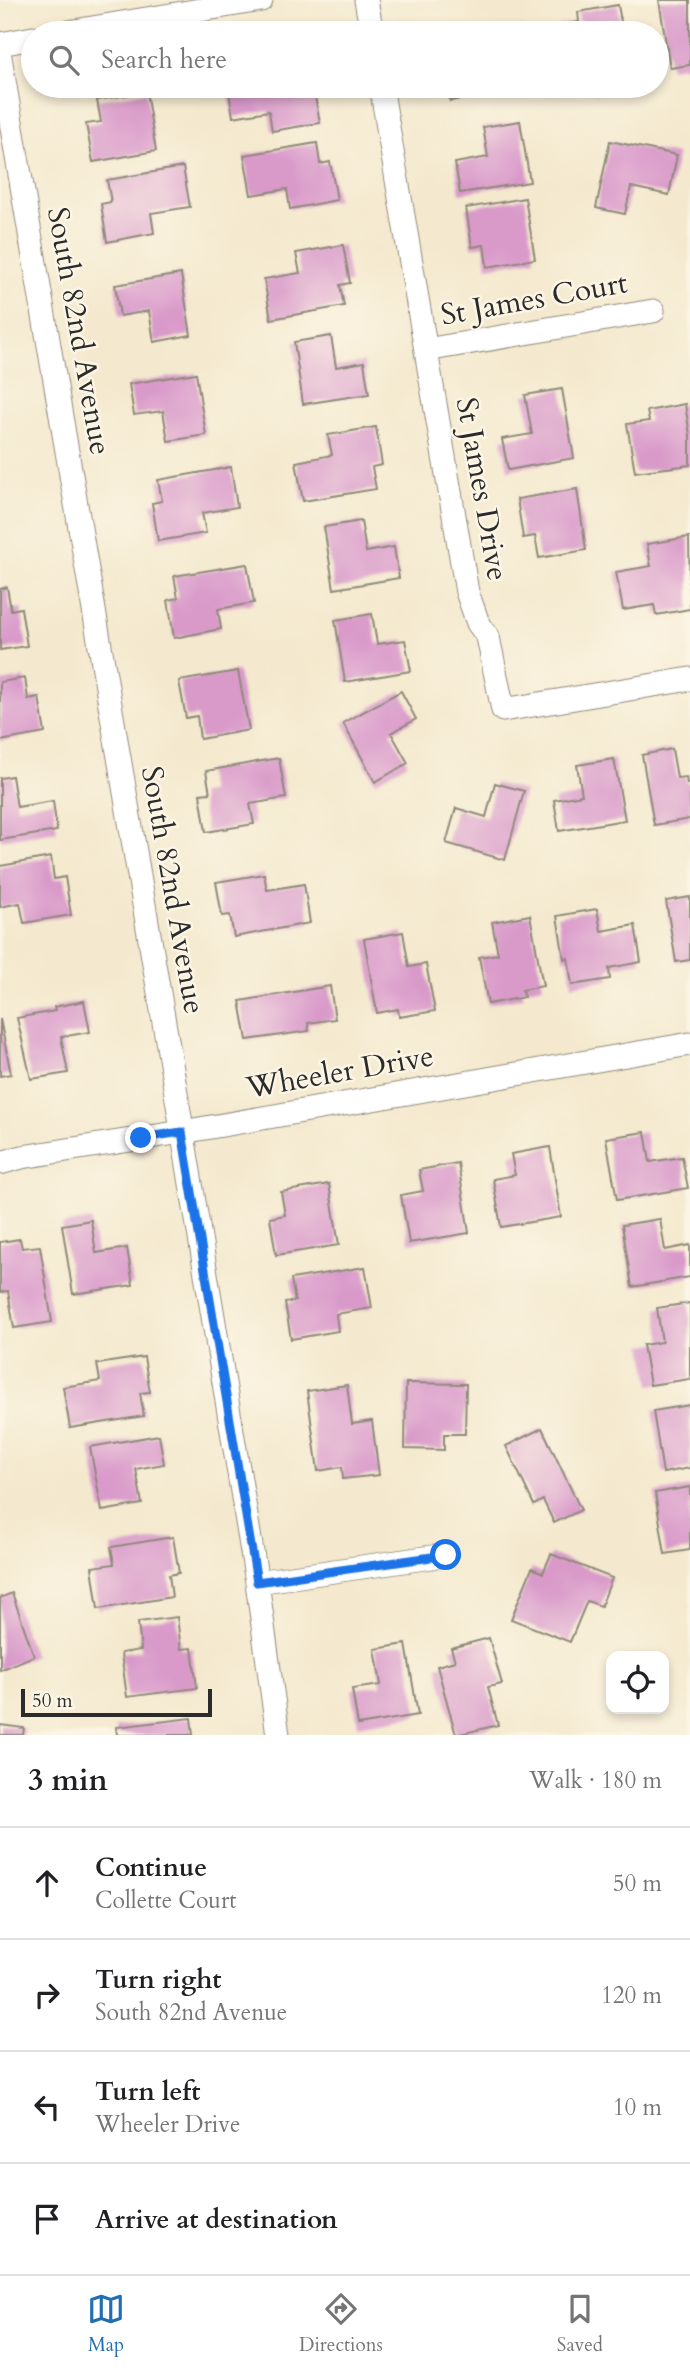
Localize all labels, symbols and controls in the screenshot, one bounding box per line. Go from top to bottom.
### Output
search box [21,21,669,98]
icon: search [45,41,83,79]
text: Search here [101,42,227,77]
street label: South 82nd Avenue [37,204,121,458]
street label: St James Court [437,262,631,336]
street label: St James Drive [446,394,518,584]
street label: South 82nd Avenue [131,763,215,1017]
street label: Wheeler Drive [242,1035,437,1109]
route end [125,1122,156,1153]
route start [430,1539,461,1570]
map controls [606,1651,669,1714]
button: locate [606,1651,669,1714]
scale bar [21,1686,212,1718]
text: 50 m [32,1688,73,1714]
text: 3 min [28,1760,108,1801]
text: Walk · 180 m [529,1765,662,1796]
text: Continue [95,1850,207,1885]
icon: ahead [28,1864,66,1902]
text: 50 m [613,1868,662,1899]
text: Collette Court [95,1885,237,1916]
text: Turn right [95,1962,222,1997]
icon: right [28,1976,66,2014]
text: 120 m [601,1980,662,2011]
text: South 82nd Avenue [95,1997,287,2028]
text: Turn left [95,2074,200,2109]
icon: left [28,2088,66,2126]
text: 10 m [613,2092,662,2123]
text: Wheeler Drive [95,2109,240,2140]
icon: arrive [28,2200,66,2238]
text: Arrive at destination [95,2202,338,2237]
tab: Map [87,2290,125,2358]
tab: Directions [299,2290,383,2358]
tab: Saved [557,2290,603,2358]

